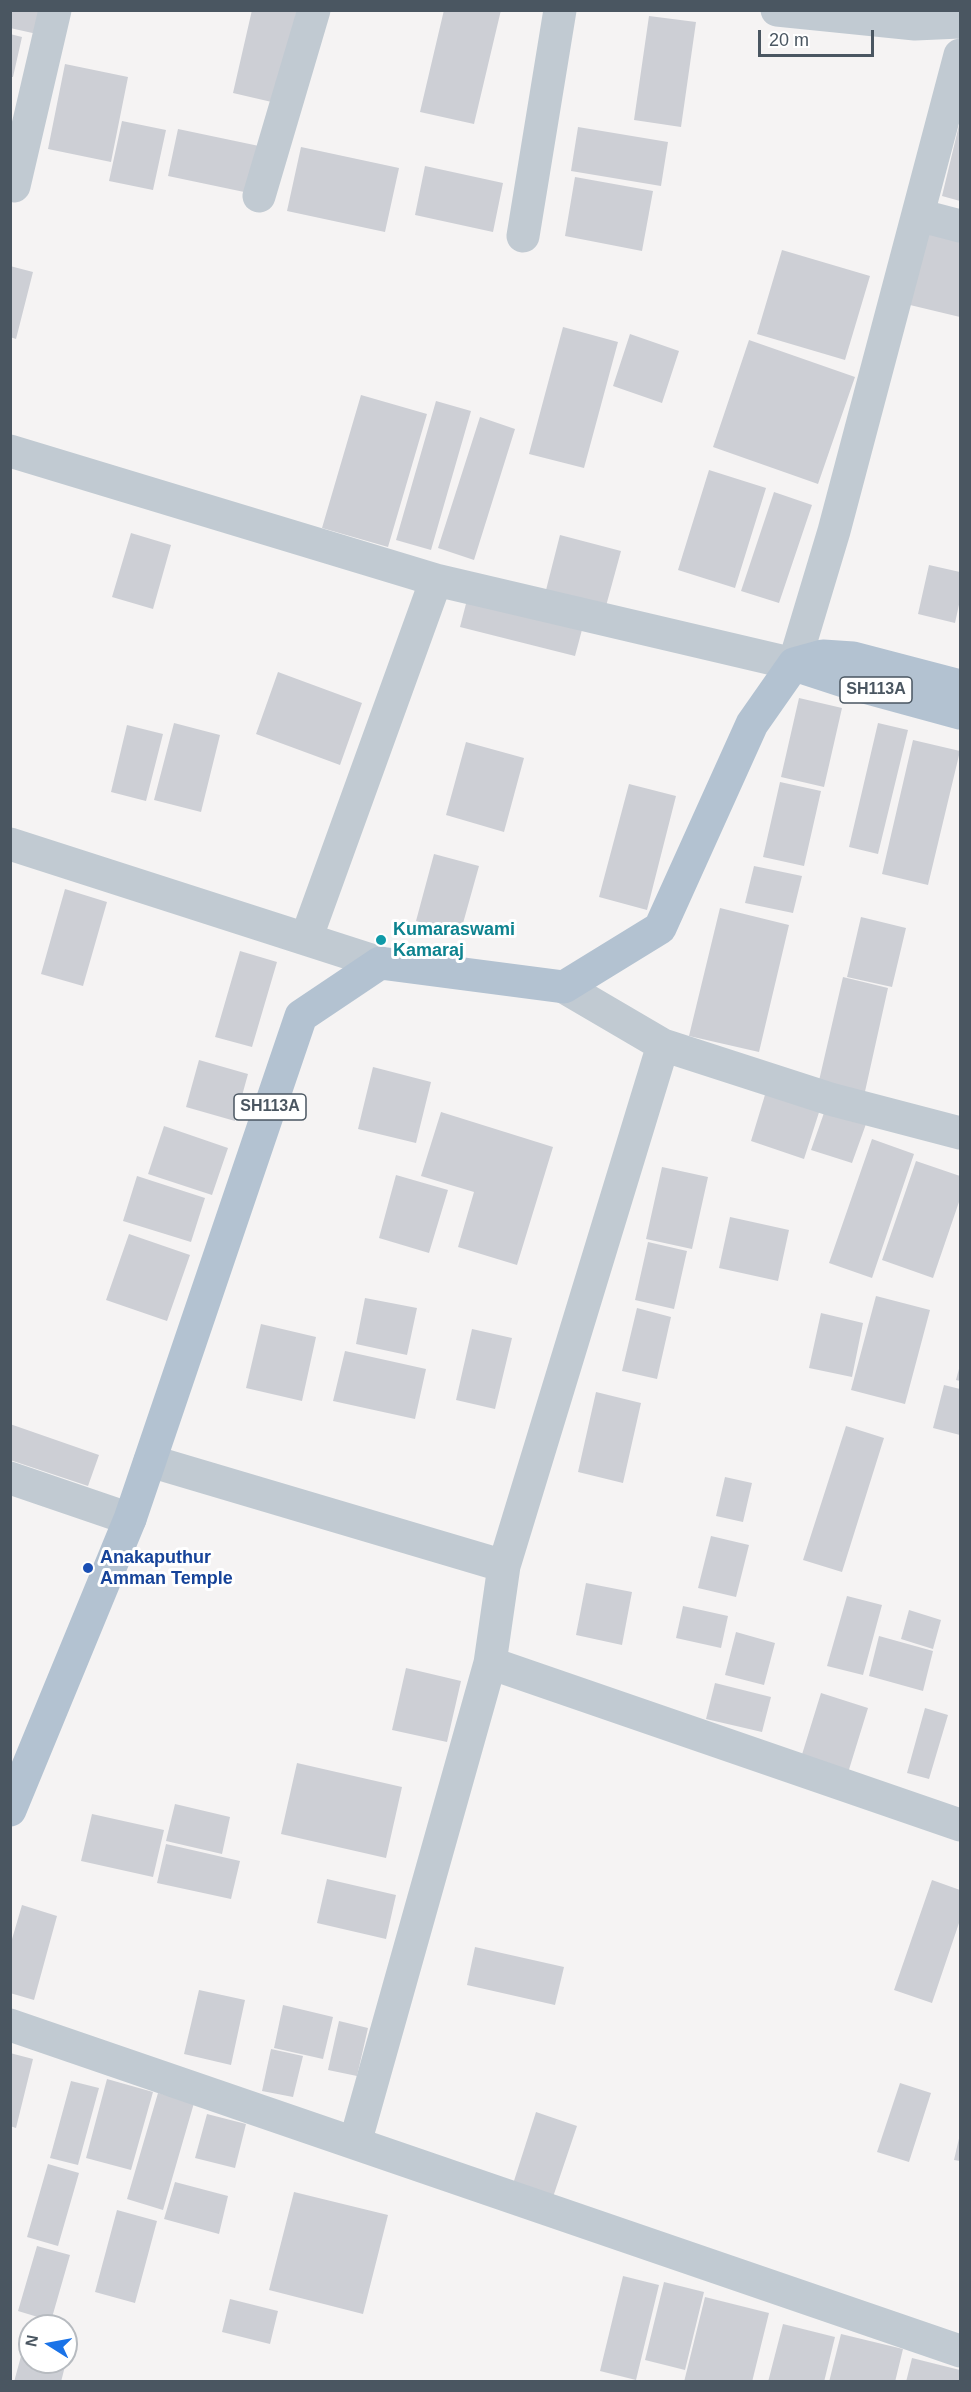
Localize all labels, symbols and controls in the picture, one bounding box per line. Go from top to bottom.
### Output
scale bar [761,18,876,56]
text: 20 m [769,30,809,50]
road number: SH113A [840,677,912,703]
place label: Kumaraswami Kamaraj [393,919,515,962]
marker: Kumaraswami Kamaraj [374,933,388,947]
road number: SH113A [234,1094,306,1120]
place label: Anakaputhur Amman Temple [100,1547,233,1590]
marker: Anakaputhur Amman Temple [81,1561,95,1575]
north arrow [18,2314,78,2374]
text: N [22,2334,41,2348]

